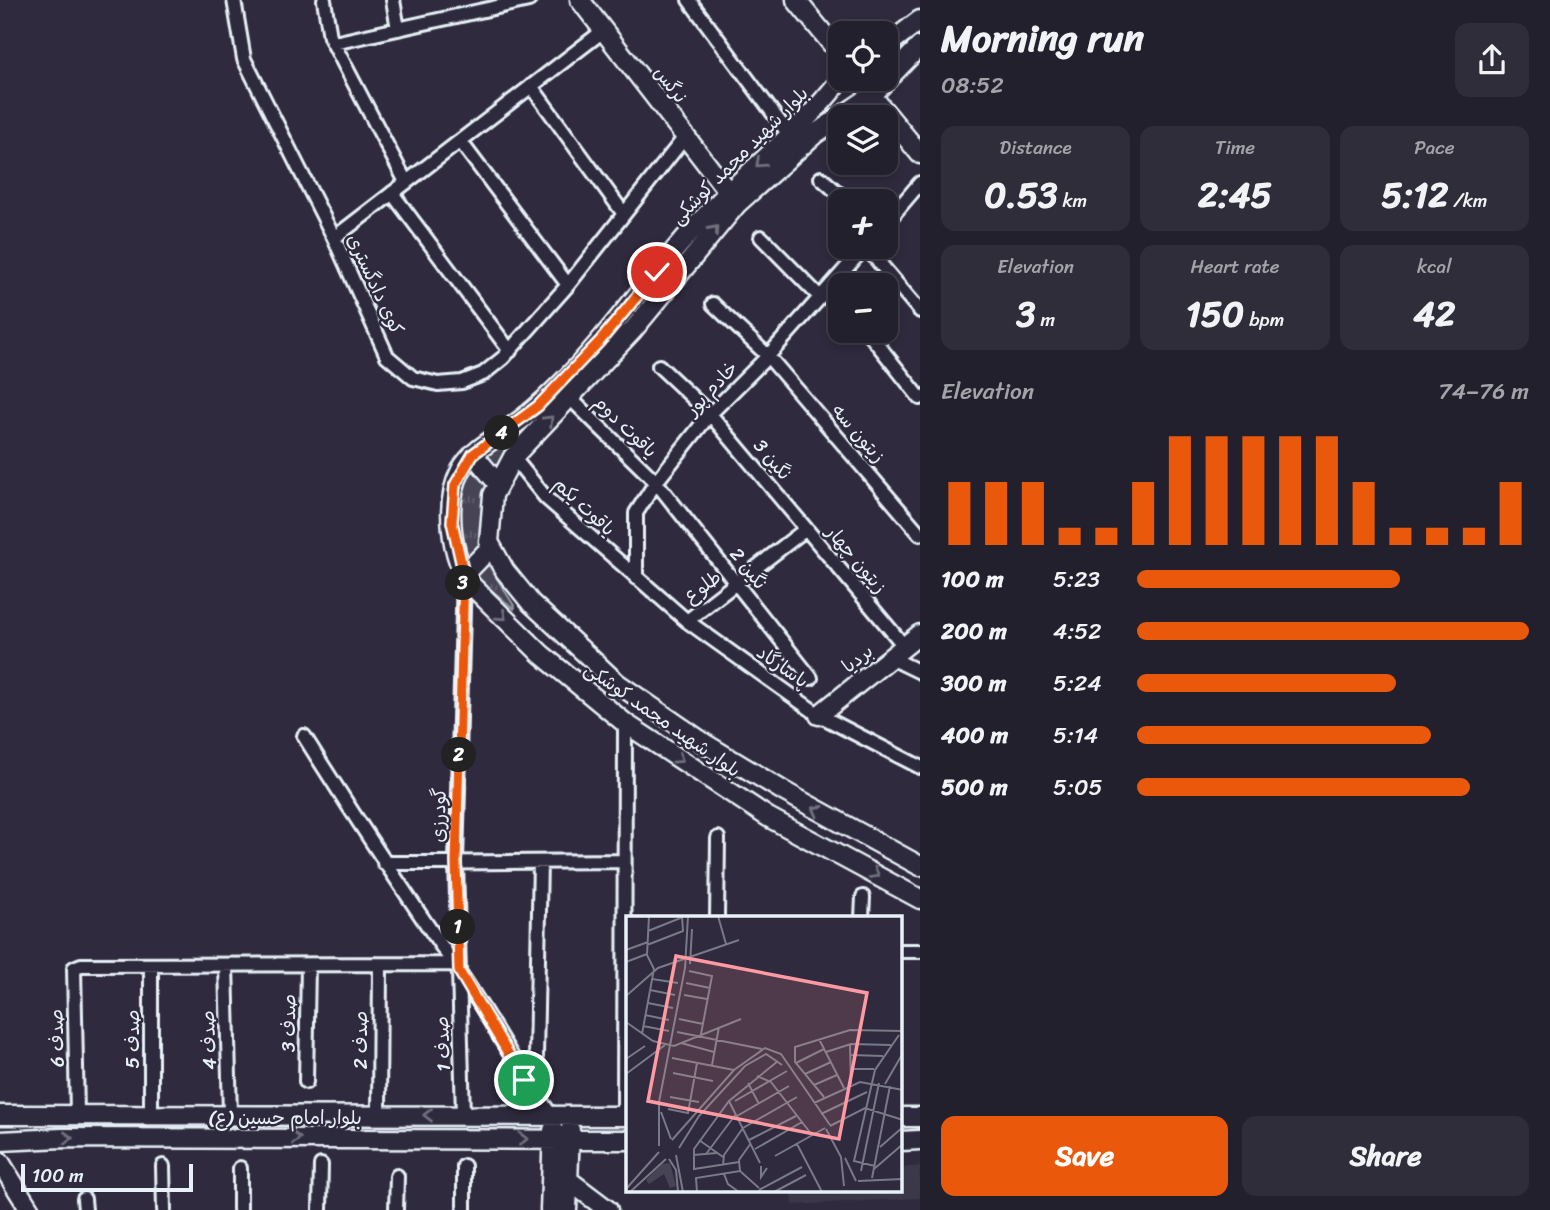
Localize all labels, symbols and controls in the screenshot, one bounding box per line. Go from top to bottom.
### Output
text: Morning run [941,5,1144,72]
map controls [828,21,898,343]
button: locate [828,21,898,91]
button: share [1455,23,1529,97]
street label: نرگس [645,58,696,111]
text: 08:52 [941,65,1004,106]
street label: بلوار شهید محمد کوشکی [662,78,817,233]
button: layers [828,105,898,175]
text: Distance [1000,131,1072,164]
text: Time [1215,131,1255,164]
text: Pace [1414,131,1454,164]
one-way arrow [755,155,768,167]
text: 0.53 [984,164,1058,226]
text: 2:45 [1198,164,1272,226]
text: 5:12 [1381,164,1448,226]
text: km [1058,184,1087,217]
text: /km [1448,184,1487,217]
button: + [828,189,898,259]
one-way arrow [706,225,718,238]
street label: کوی دادگستری [338,228,413,340]
pin [627,242,687,302]
text: Elevation [997,250,1074,283]
text: Heart rate [1190,250,1280,283]
text: kcal [1417,250,1452,283]
icon: check [638,253,676,291]
button: − [828,273,898,343]
text: 3 [1016,283,1036,345]
text: 150 [1186,283,1244,345]
text: 42 [1413,283,1455,345]
text: m [1036,303,1055,336]
text: bpm [1244,303,1284,336]
street label: خادم پور [675,353,746,425]
text: Elevation [941,371,1034,412]
text: 74–76 m [1439,371,1529,412]
street label: یاقوت دوم [586,387,666,466]
street label: زیتون سه [823,396,894,471]
one-way arrow [540,415,553,428]
pin: 4 [484,416,520,450]
text: 4 [496,416,507,449]
street label: نگین 3 [745,431,800,488]
street label: یاقوت یکم [546,468,624,544]
street label: زیتون چهار [816,516,896,601]
street label: نگین 2 [721,540,776,597]
text: 100 m [941,559,1004,600]
text: 5:23 [1053,559,1100,600]
street label: طلوع [676,561,729,612]
pin: 3 [446,566,480,600]
text: 3 [457,566,468,599]
one-way arrow [494,608,507,621]
text: 200 m [941,611,1007,652]
text: 4:52 [1053,611,1102,652]
street label: بردیا [834,635,881,682]
street label: پاسارگاد [750,636,816,697]
street label: بلوار شهید محمد کوشکی [577,653,748,786]
text: 300 m [941,663,1006,704]
text: 5:24 [1053,663,1102,704]
text: 400 m [941,715,1008,756]
text: 5:14 [1053,715,1098,756]
pin: 2 [442,738,476,772]
text: 2 [453,738,464,771]
one-way arrow [671,751,684,763]
text: 500 m [941,767,1008,808]
text: 5:05 [1053,767,1103,808]
street label: گودرزی [421,787,456,843]
one-way arrow [812,805,824,818]
one-way arrow [867,866,880,879]
pin: 1 [440,909,476,944]
text: 1 [453,910,462,943]
inset map [626,916,902,1192]
street label: صدف 3 [271,994,306,1052]
street label: صدف 6 [39,1009,74,1067]
street label: صدف 5 [116,1009,149,1069]
street label: صدف 4 [191,1010,226,1070]
street label: صدف 2 [344,1011,377,1069]
street label: صدف 1 [425,1016,460,1072]
pin [494,1050,554,1110]
icon: arrive [505,1061,543,1099]
street label: بلوار امام حسین (ع) [208,1101,362,1134]
one-way arrow [422,1107,433,1123]
button: Save [941,1116,1228,1196]
button: Share [1242,1116,1529,1196]
one-way arrow [63,1130,74,1146]
one-way arrow [291,1130,301,1146]
one-way arrow [518,1131,529,1147]
text: 100 m [32,1159,84,1192]
scale bar [21,1161,192,1193]

